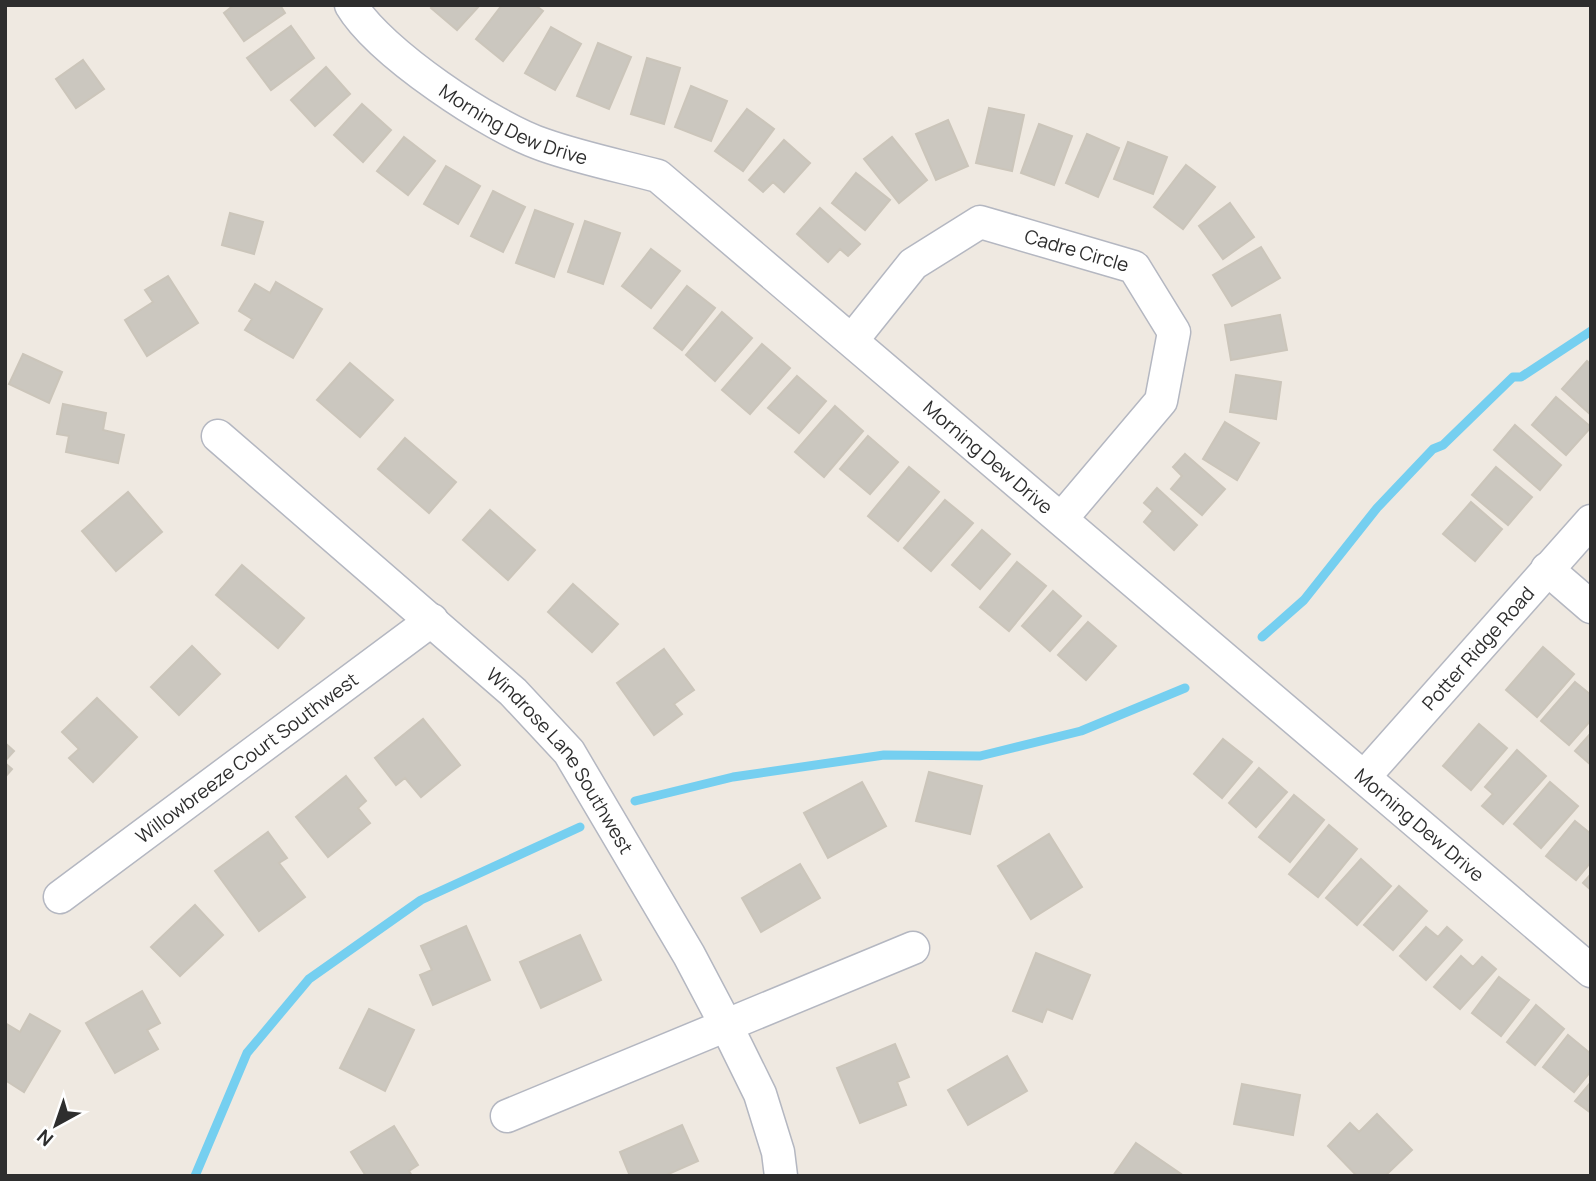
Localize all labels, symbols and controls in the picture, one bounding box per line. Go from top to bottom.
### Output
street label: Morning Dew Drive [434,78,591,171]
street label: Cadre Circle [1022,223,1132,278]
street label: Morning Dew Drive [918,395,1058,520]
street label: Potter Ridge Road [1416,581,1540,716]
street label: Windrose Lane Southwest [481,662,639,859]
street label: Willowbreeze Court Southwest [130,666,363,849]
street label: Morning Dew Drive [1349,762,1490,888]
north arrow [21,1090,91,1160]
text: N [31,1124,59,1152]

